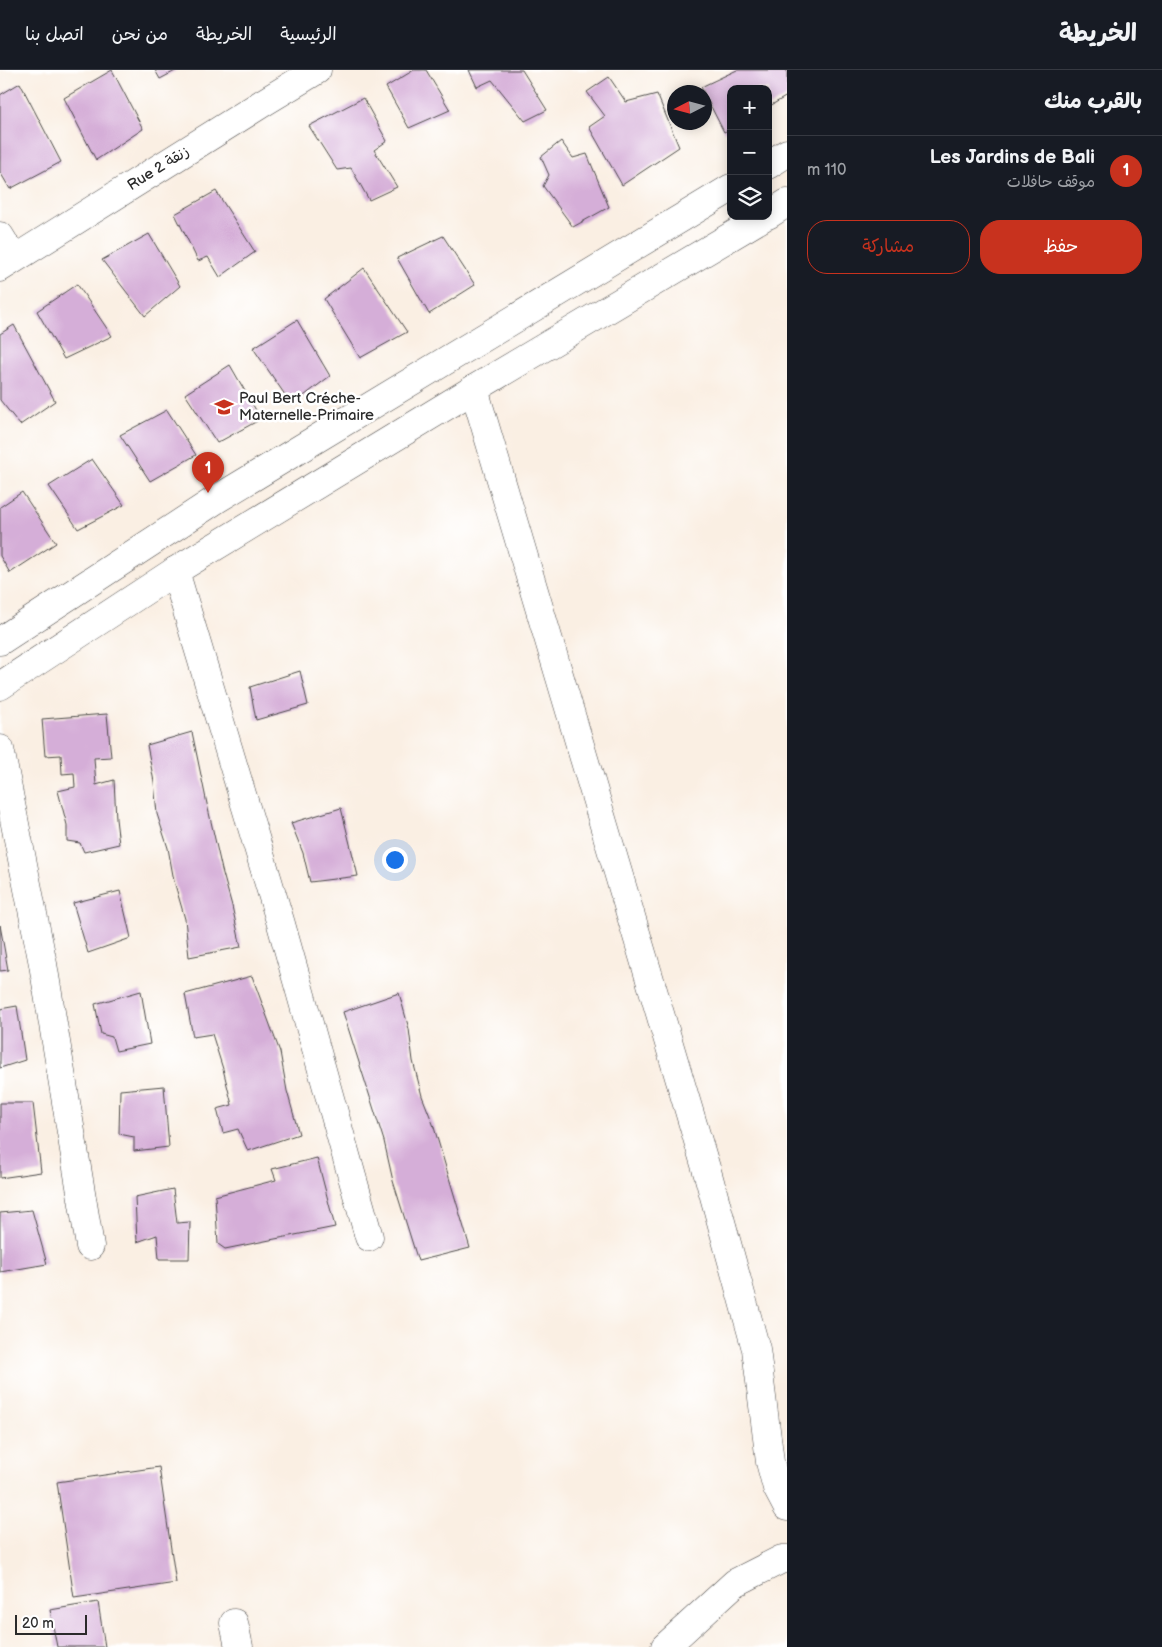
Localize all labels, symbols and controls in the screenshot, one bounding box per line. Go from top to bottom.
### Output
text: الخريطة [1059,19,1137,48]
text: اتصل بنا [25,24,84,45]
text: من نحن [112,24,168,45]
text: الخريطة [196,24,252,45]
text: الرئيسية [280,24,337,45]
north arrow [667,85,712,130]
map controls [727,85,772,220]
button: + [727,85,772,130]
text: بالقرب منك [1044,89,1142,114]
button: − [727,130,772,175]
street label: Rue 2 زنقة [124,142,193,195]
text: Les Jardins de Bali [930,146,1095,169]
text: 110 m [807,161,846,180]
text: 1 [1123,161,1129,180]
text: موقف حافلات [1007,173,1095,192]
button: layers [727,175,772,220]
button: مشاركة [807,220,970,274]
button: حفظ [980,220,1142,274]
place label: Paul Bert Créche- Maternelle-Primaire [239,389,374,425]
school or university icon: Paul Bert Créche- Maternelle-Primaire [213,396,235,418]
pin: 1 [192,452,224,493]
your location [382,847,408,873]
scale bar [15,1612,88,1635]
text: 20 m [22,1615,54,1632]

